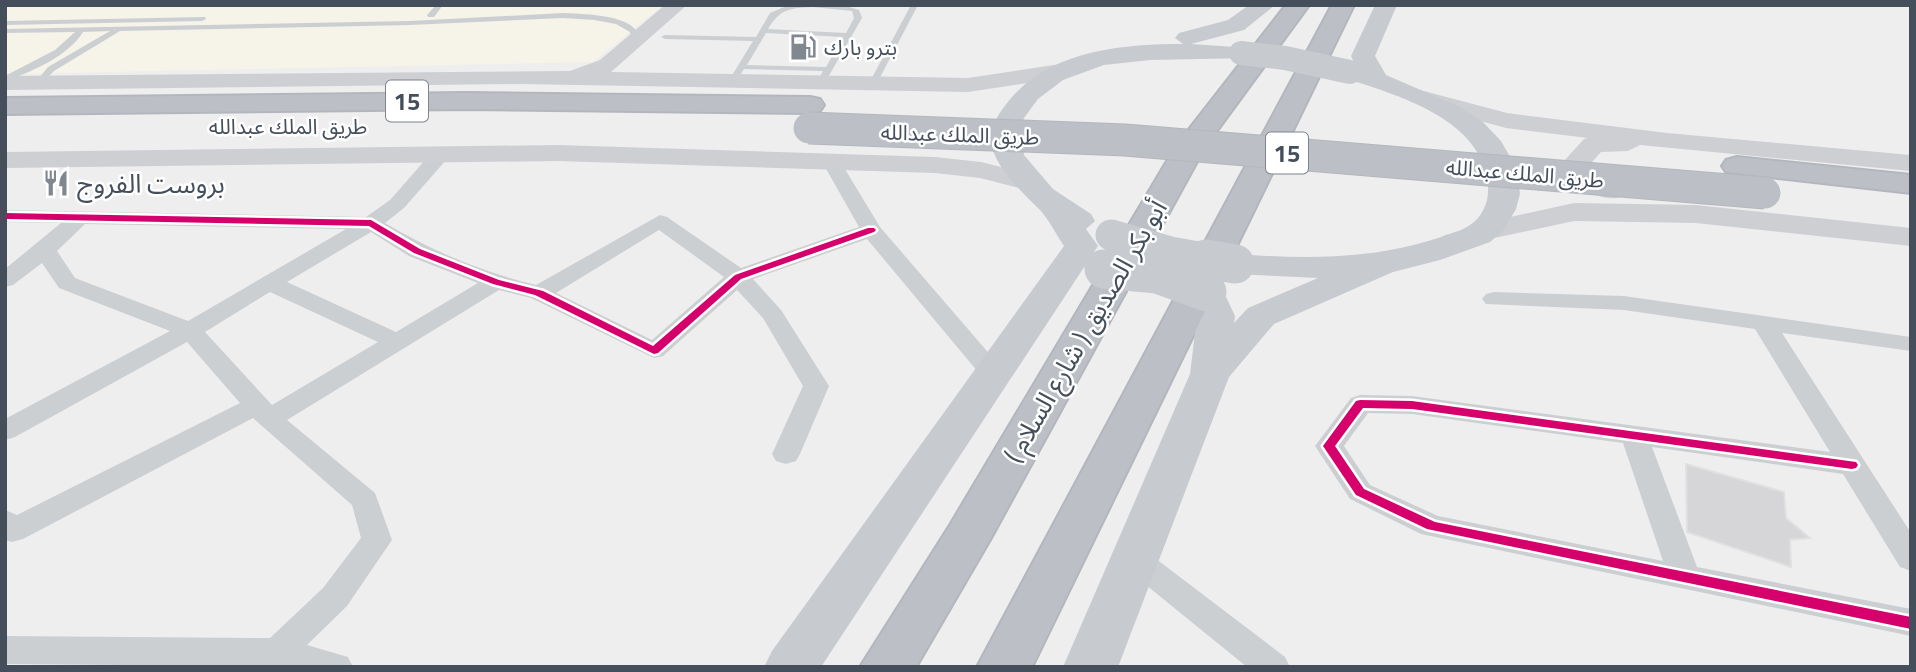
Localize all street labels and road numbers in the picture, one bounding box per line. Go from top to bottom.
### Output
road number: 15 [386,80,428,122]
street label: طريق الملك عبدالله [209,110,367,142]
street label: طريق الملك عبدالله [880,115,1040,153]
road number: 15 [1266,132,1308,174]
street label: طريق الملك عبدالله [1445,150,1605,196]
street label: ( شارع السلام ) أبو بكر الصديق [994,192,1177,470]

